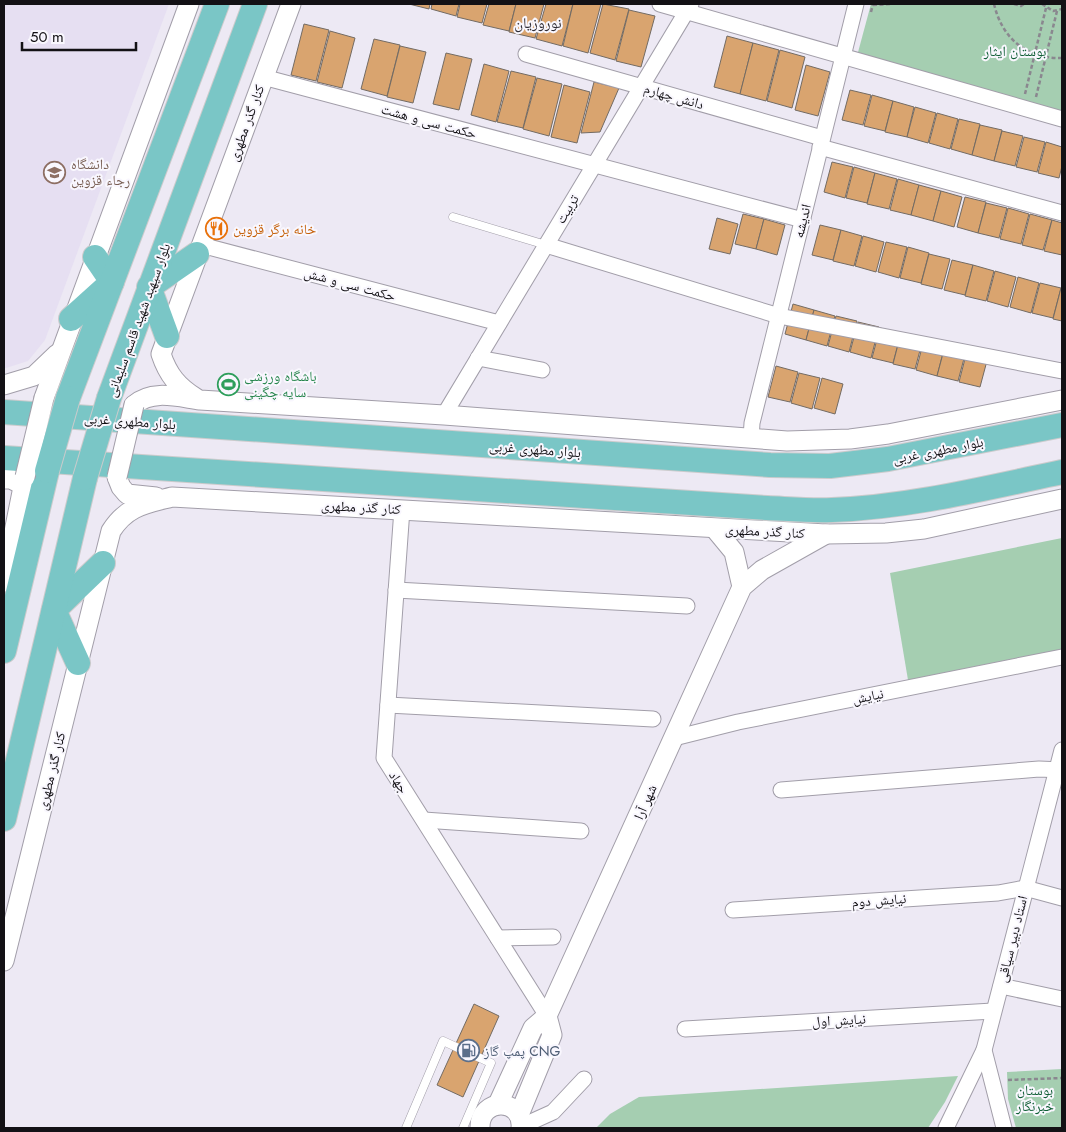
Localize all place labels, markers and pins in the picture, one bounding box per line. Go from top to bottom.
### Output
place label: دانشگاه رجاء قزوین [71,154,130,190]
school or university icon: دانشگاه رجاء قزوین [43,160,67,184]
restaurant icon: خانه برگر قزوین [205,217,229,241]
place label: خانه برگر قزوین [233,219,316,239]
place label: باشگاه ورزشى سايه چگينى [244,366,317,402]
sports icon: باشگاه ورزشى سايه چگينى [216,372,240,396]
fuel station icon: پمپ گاز CNG [456,1039,480,1063]
place label: پمپ گاز CNG [483,1041,561,1061]

